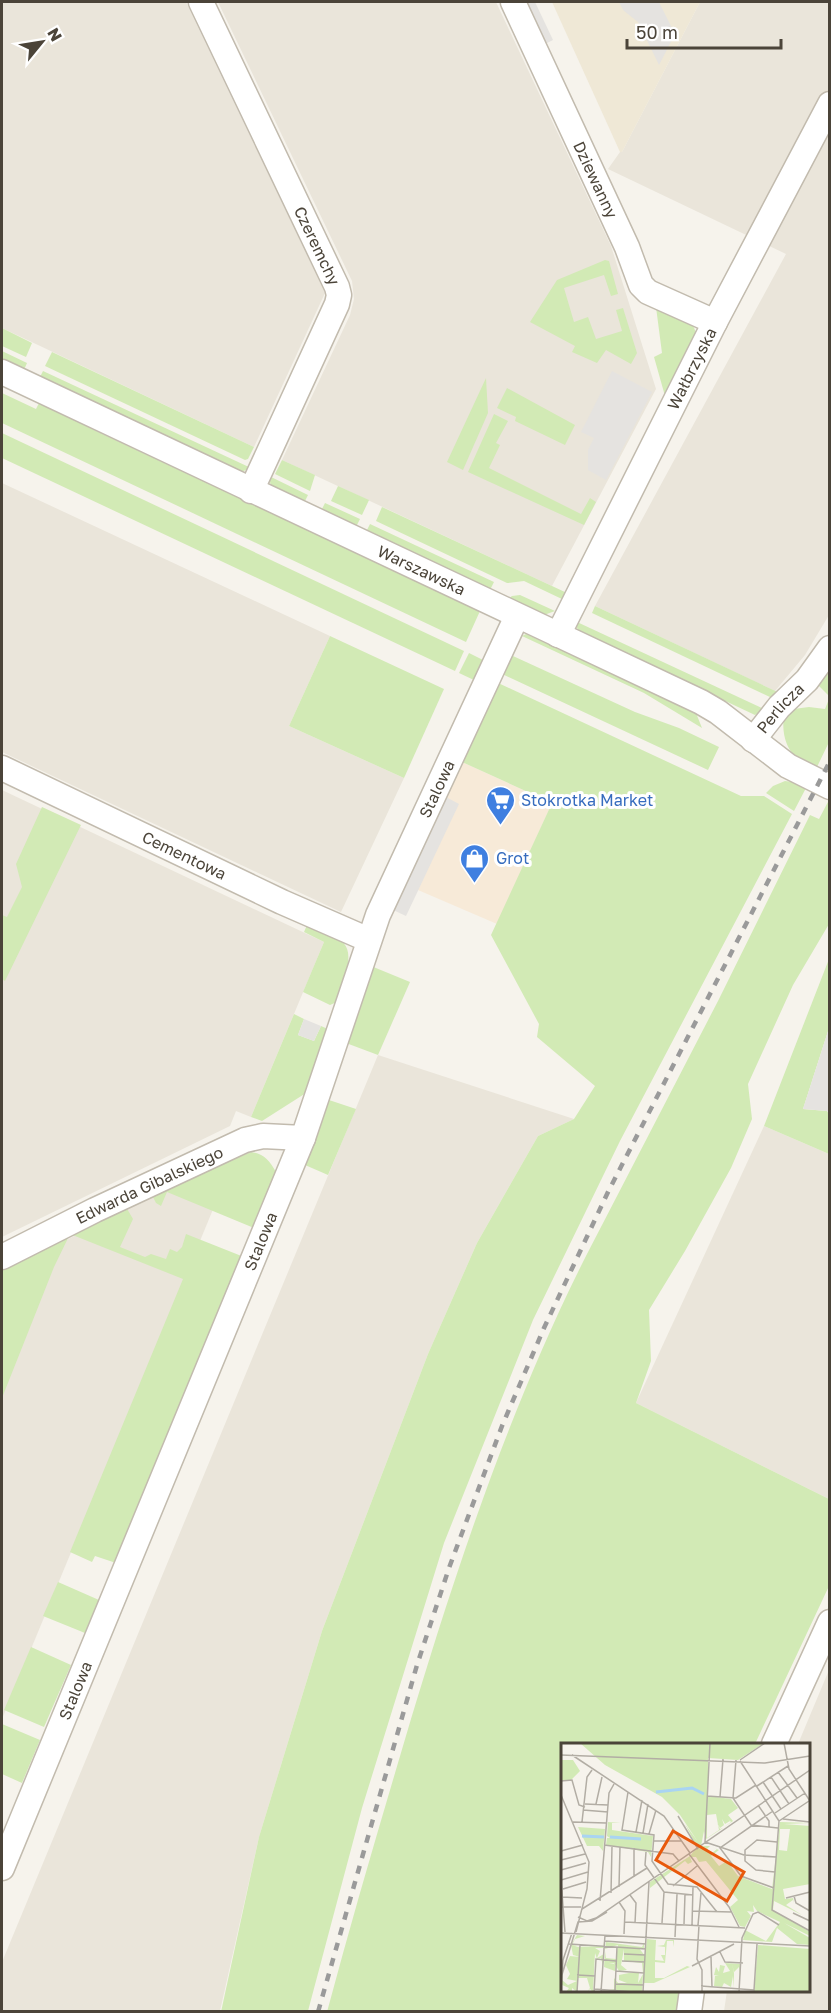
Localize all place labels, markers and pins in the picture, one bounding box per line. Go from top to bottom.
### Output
supermarket icon: Stokrotka Market [484,784,516,826]
place label: Stokrotka Market [521,790,653,810]
shop icon: Grot [459,842,491,884]
place label: Grot [496,848,529,868]

